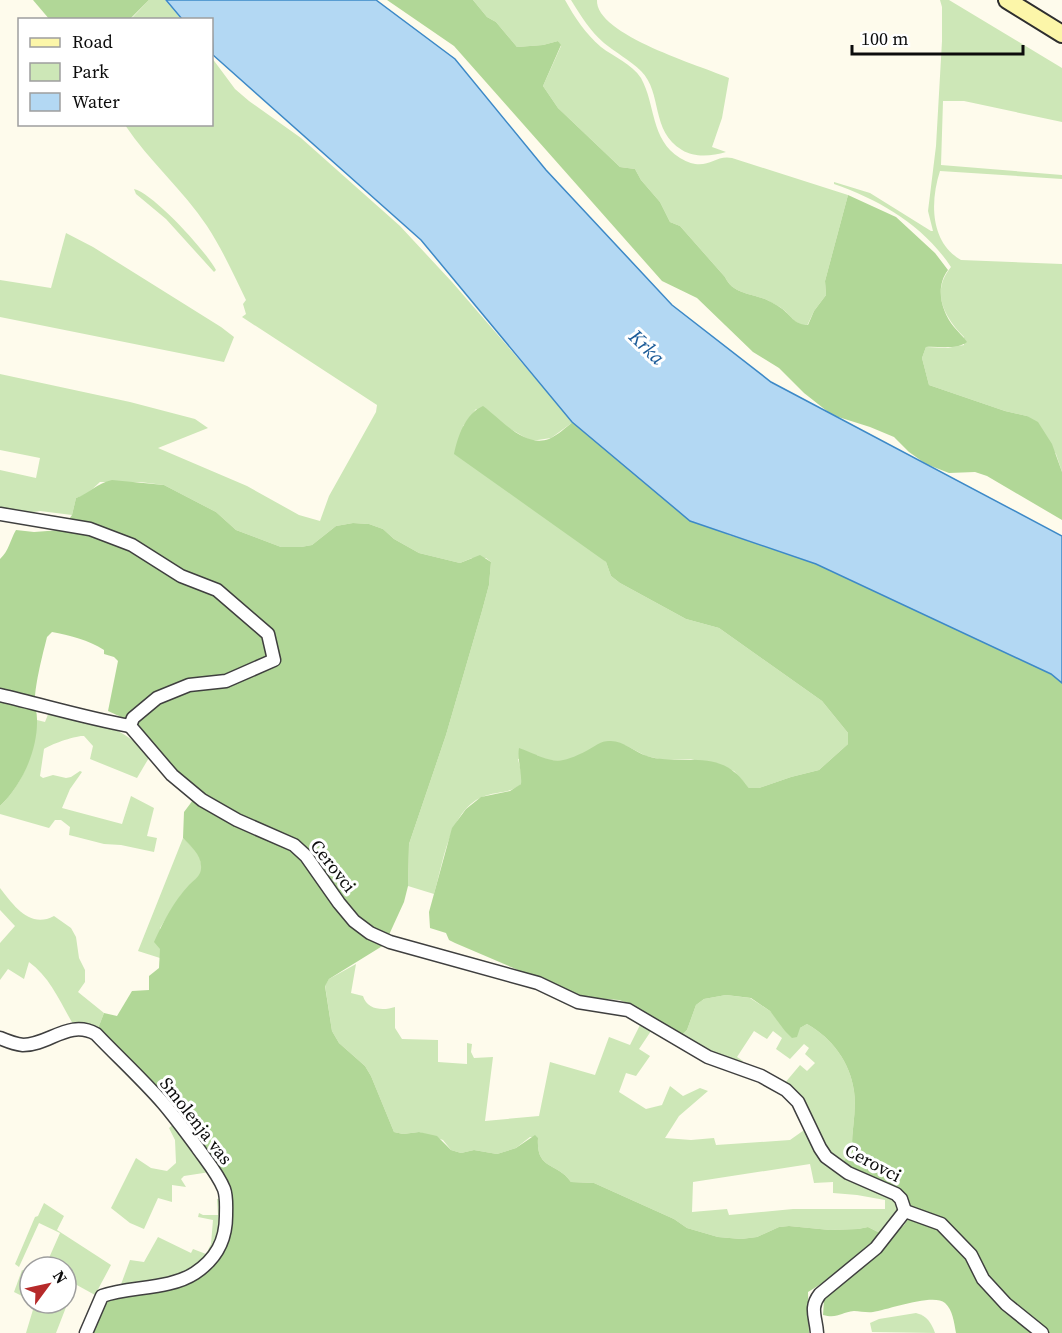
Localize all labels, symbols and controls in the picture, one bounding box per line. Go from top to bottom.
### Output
legend [18,18,213,126]
scale bar [852,18,1023,56]
text: 100 m [861,26,908,51]
text: Road [72,29,113,54]
text: Park [72,59,109,84]
text: Water [72,89,120,114]
water label: Krka [622,322,672,371]
street label: Cerovci [305,834,362,897]
street label: Smolenja vas [154,1072,239,1170]
street label: Cerovci [841,1137,906,1188]
north arrow [18,1255,78,1315]
text: N [48,1266,73,1288]

